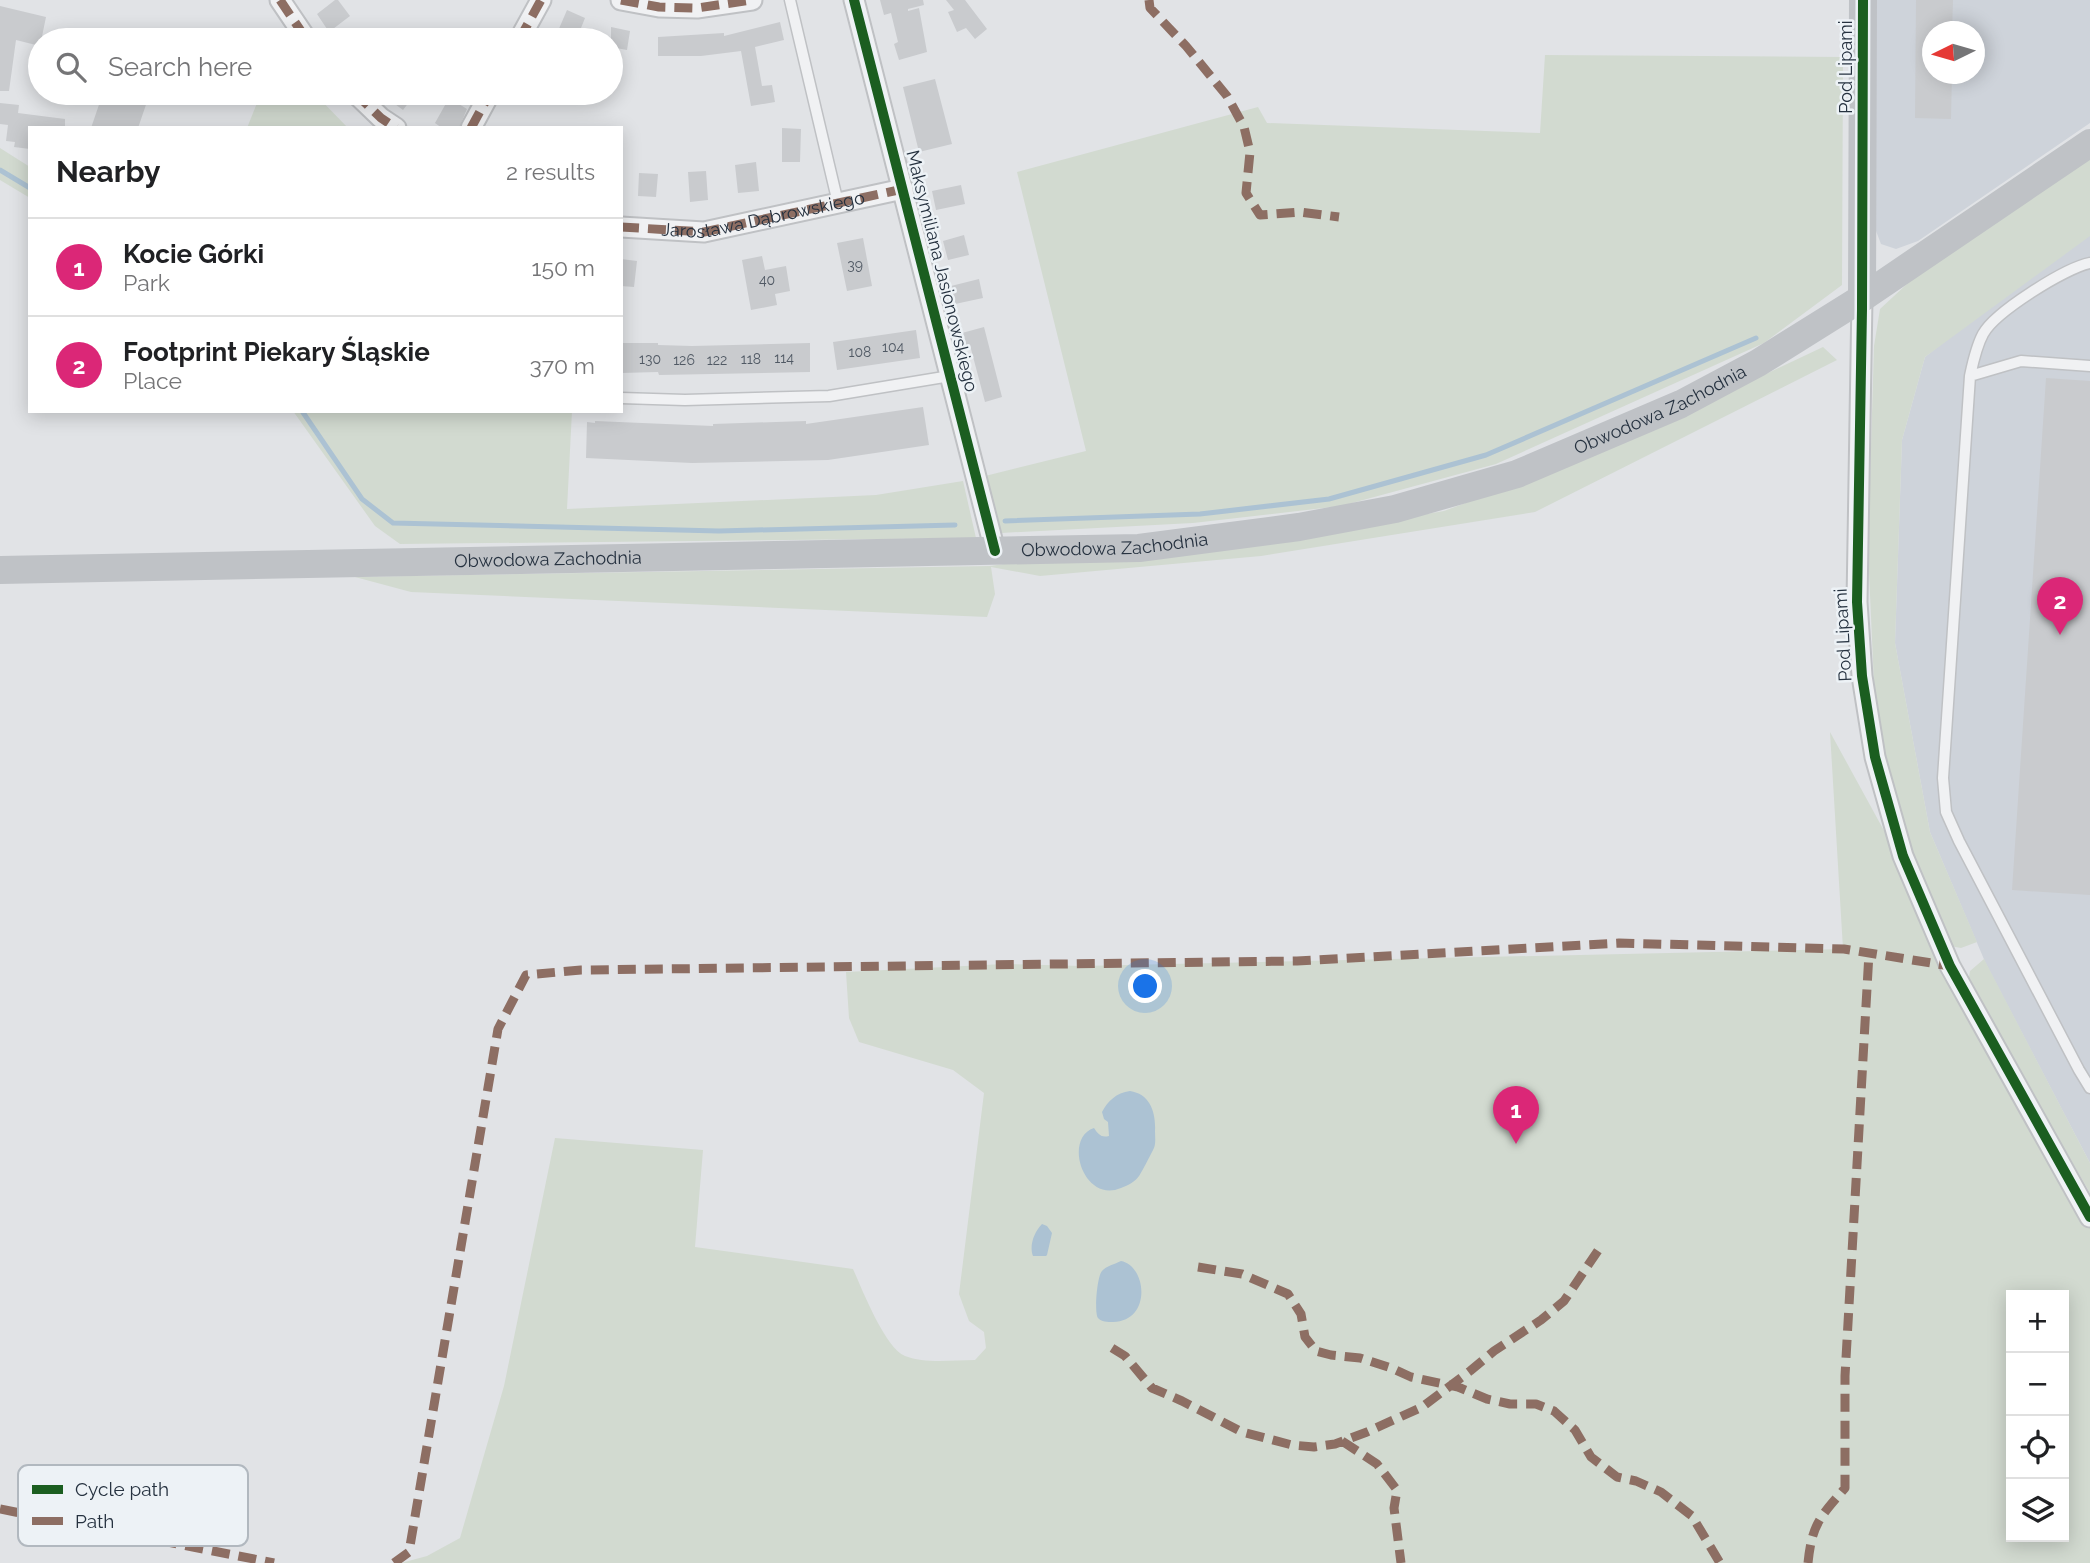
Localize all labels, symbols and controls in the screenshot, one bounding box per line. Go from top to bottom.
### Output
street label: Pod Lipami [1835,20,1856,114]
north arrow [1922,21,1985,84]
search box [28,28,623,105]
icon: search [52,48,90,86]
text: Search here [108,52,252,82]
street label: Maksymiliana Jasionowskiego [902,148,983,394]
text: Nearby [56,154,160,189]
text: 2 results [506,158,595,185]
street label: Jarosława Dąbrowskiego [661,187,867,242]
text: Kocie Górki [123,239,264,269]
text: 1 [73,254,85,281]
text: 150 m [532,254,595,281]
house number: 39 [847,257,863,273]
text: Park [123,269,170,296]
house number: 40 [759,272,775,288]
text: Footprint Piekary Śląskie [123,337,430,367]
house number: 104 [882,339,904,355]
house number: 108 [849,344,871,360]
house number: 114 [774,350,794,366]
house number: 130 [639,351,661,367]
house number: 118 [741,351,761,367]
text: 2 [73,352,85,379]
text: 370 m [530,352,595,379]
house number: 126 [673,352,695,368]
house number: 122 [707,352,727,368]
street label: Obwodowa Zachodnia [1571,360,1749,458]
text: Place [123,367,182,394]
street label: Obwodowa Zachodnia [1021,528,1209,560]
street label: Obwodowa Zachodnia [454,547,642,571]
pin: 2 [2037,577,2083,635]
street label: Pod Lipami [1830,588,1855,682]
your location [1128,969,1162,1003]
pin: 1 [1493,1086,1539,1144]
map controls [2006,1290,2069,1542]
button: + [2006,1290,2069,1353]
button: − [2006,1353,2069,1416]
button: locate [2006,1416,2069,1479]
legend [18,1465,248,1546]
text: Cycle path [75,1478,169,1500]
button: layers [2006,1479,2069,1542]
text: Path [75,1510,114,1532]

